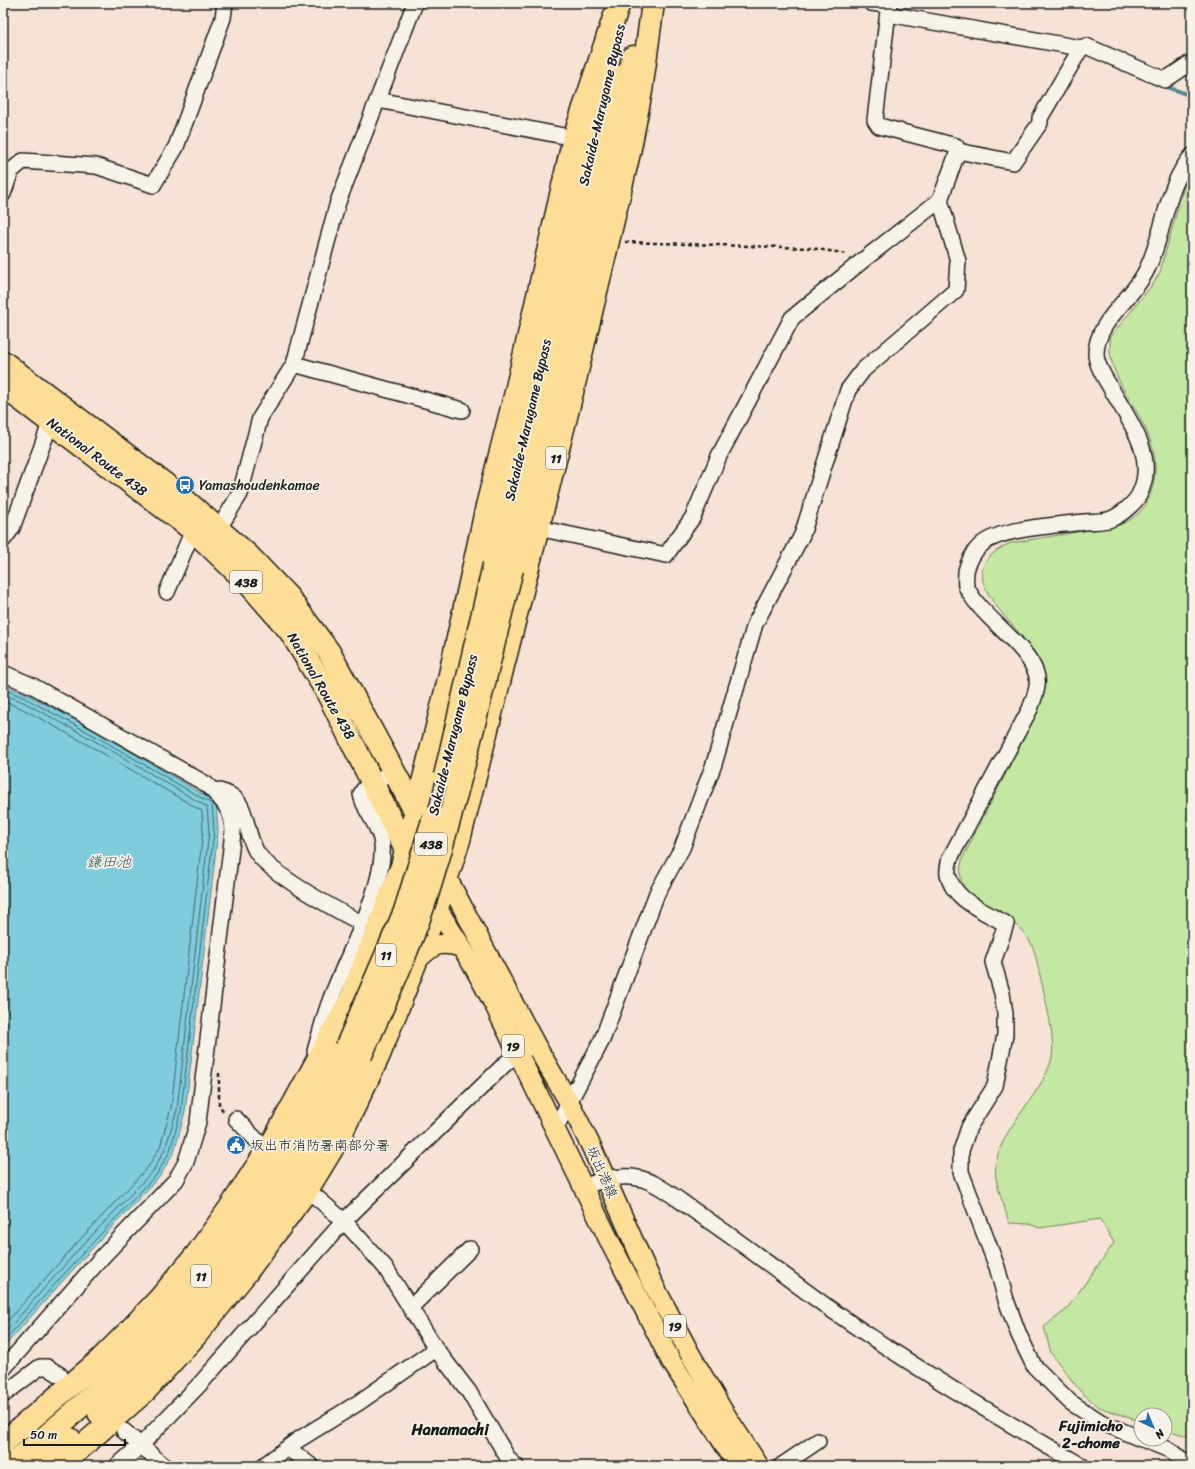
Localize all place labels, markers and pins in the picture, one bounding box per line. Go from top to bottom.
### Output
place label: Yamashoudenkamae [199,473,320,498]
bus stop icon: Yamashoudenkamae [174,474,196,496]
place label: 坂出市消防署南部分署 [250,1133,390,1158]
public building icon: 坂出市消防署南部分署 [225,1134,247,1156]

